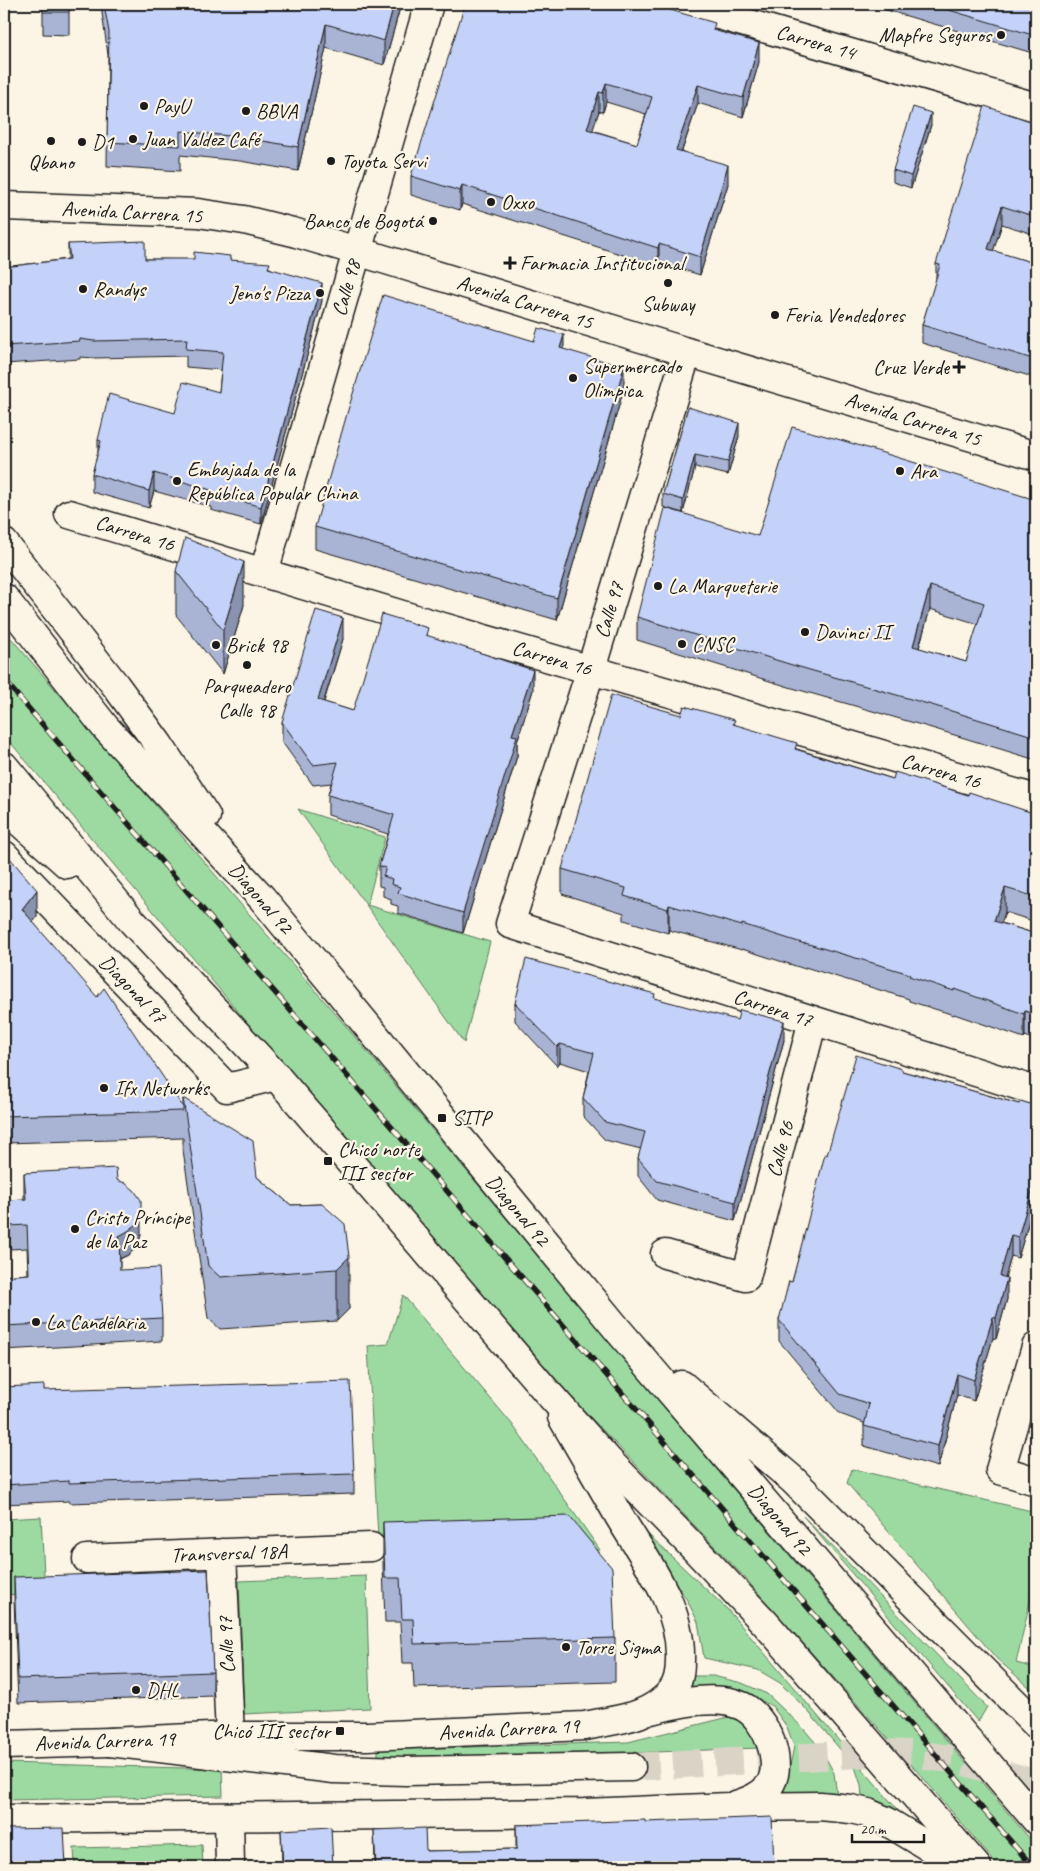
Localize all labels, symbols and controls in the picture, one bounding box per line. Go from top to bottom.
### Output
street label: Carrera 14 [773,18,861,66]
place label: Mapfre Seguros [879,22,993,48]
marker: Mapfre Seguros [995,29,1007,41]
place label: PayU [154,93,193,119]
place label: BBVA [256,98,299,124]
marker: PayU [138,100,150,112]
marker: BBVA [240,105,252,117]
place label: Juan Valdez Café [142,126,263,152]
place label: D1 [92,129,115,155]
marker: Juan Valdez Café [127,133,139,145]
marker: Qbano [45,135,57,147]
marker: D1 [76,136,88,148]
place label: Toyota Servi [341,148,429,174]
place label: Qbano [28,149,76,175]
marker: Toyota Servi [325,155,337,167]
place label: Oxxo [501,189,535,215]
street label: Avenida Carrera 15 [61,195,204,229]
marker: Oxxo [485,196,497,208]
place label: Banco de Bogotá [304,208,425,234]
marker: Banco de Bogotá [427,215,439,227]
place label: Farmacia Institucional [520,250,687,276]
street label: Calle 98 [326,255,367,319]
marker: Farmacia Institucional [504,257,516,269]
street label: Avenida Carrera 15 [454,269,598,335]
place label: Randys [93,276,147,302]
marker: Subway [662,277,674,289]
place label: Jeno's Pizza [229,280,312,306]
marker: Randys [77,283,89,295]
marker: Jeno's Pizza [314,287,326,299]
place label: Subway [642,291,696,317]
place label: Feria Vendedores [785,302,906,328]
marker: Feria Vendedores [769,309,781,321]
place label: Supermercado Olimpica [583,353,684,403]
place label: Cruz Verde [873,354,950,380]
marker: Cruz Verde [953,361,965,373]
marker: Supermercado Olimpica [567,372,579,384]
street label: Avenida Carrera 15 [842,386,986,452]
place label: Embajada de la República Popular China [187,456,359,506]
place label: Ara [910,458,939,484]
marker: Ara [894,465,906,477]
marker: Embajada de la República Popular China [171,475,183,487]
street label: Carrera 16 [92,509,178,557]
place label: La Marqueterie [668,573,779,599]
street label: Calle 97 [588,577,630,641]
marker: La Marqueterie [652,580,664,592]
place label: Davinci II [815,619,895,645]
marker: Davinci II [799,626,811,638]
place label: CNSC [692,631,736,657]
place label: Brick 98 [226,632,290,658]
street label: Carrera 16 [509,634,595,682]
marker: CNSC [676,638,688,650]
marker: Brick 98 [210,639,222,651]
marker: Parqueadero Calle 98 [241,659,253,671]
place label: Parqueadero Calle 98 [203,673,292,723]
street label: Carrera 16 [898,747,984,795]
street label: Diagonal 92 [223,857,300,940]
street label: Diagonal 97 [94,949,173,1030]
street label: Carrera 17 [730,983,817,1033]
place label: Ifx Networks [114,1075,210,1101]
marker: Ifx Networks [98,1082,110,1094]
place label: SITP [452,1105,493,1131]
marker: SITP [436,1112,448,1124]
street label: Calle 96 [760,1118,800,1180]
place label: Chicó norte III sector [338,1136,421,1186]
marker: Chicó norte III sector [322,1155,334,1167]
street label: Diagonal 92 [480,1169,557,1252]
place label: Cristo Príncipe de la Paz [85,1204,191,1254]
marker: Cristo Príncipe de la Paz [69,1223,81,1235]
place label: La Candelaria [46,1309,147,1335]
marker: La Candelaria [30,1316,42,1328]
street label: Diagonal 92 [742,1478,819,1561]
street label: Transversal 18A [170,1538,289,1568]
street label: Calle 97 [211,1614,240,1674]
place label: Torre Sigma [576,1634,663,1660]
marker: Torre Sigma [560,1641,572,1653]
place label: DHL [146,1677,180,1703]
marker: DHL [130,1684,142,1696]
street label: Avenida Carrera 19 [438,1712,581,1746]
place label: Chicó III sector [213,1718,332,1744]
street label: Avenida Carrera 19 [34,1725,177,1756]
marker: Chicó III sector [334,1725,346,1737]
scale bar [852,1811,925,1843]
text: 20 m [860,1820,887,1839]

